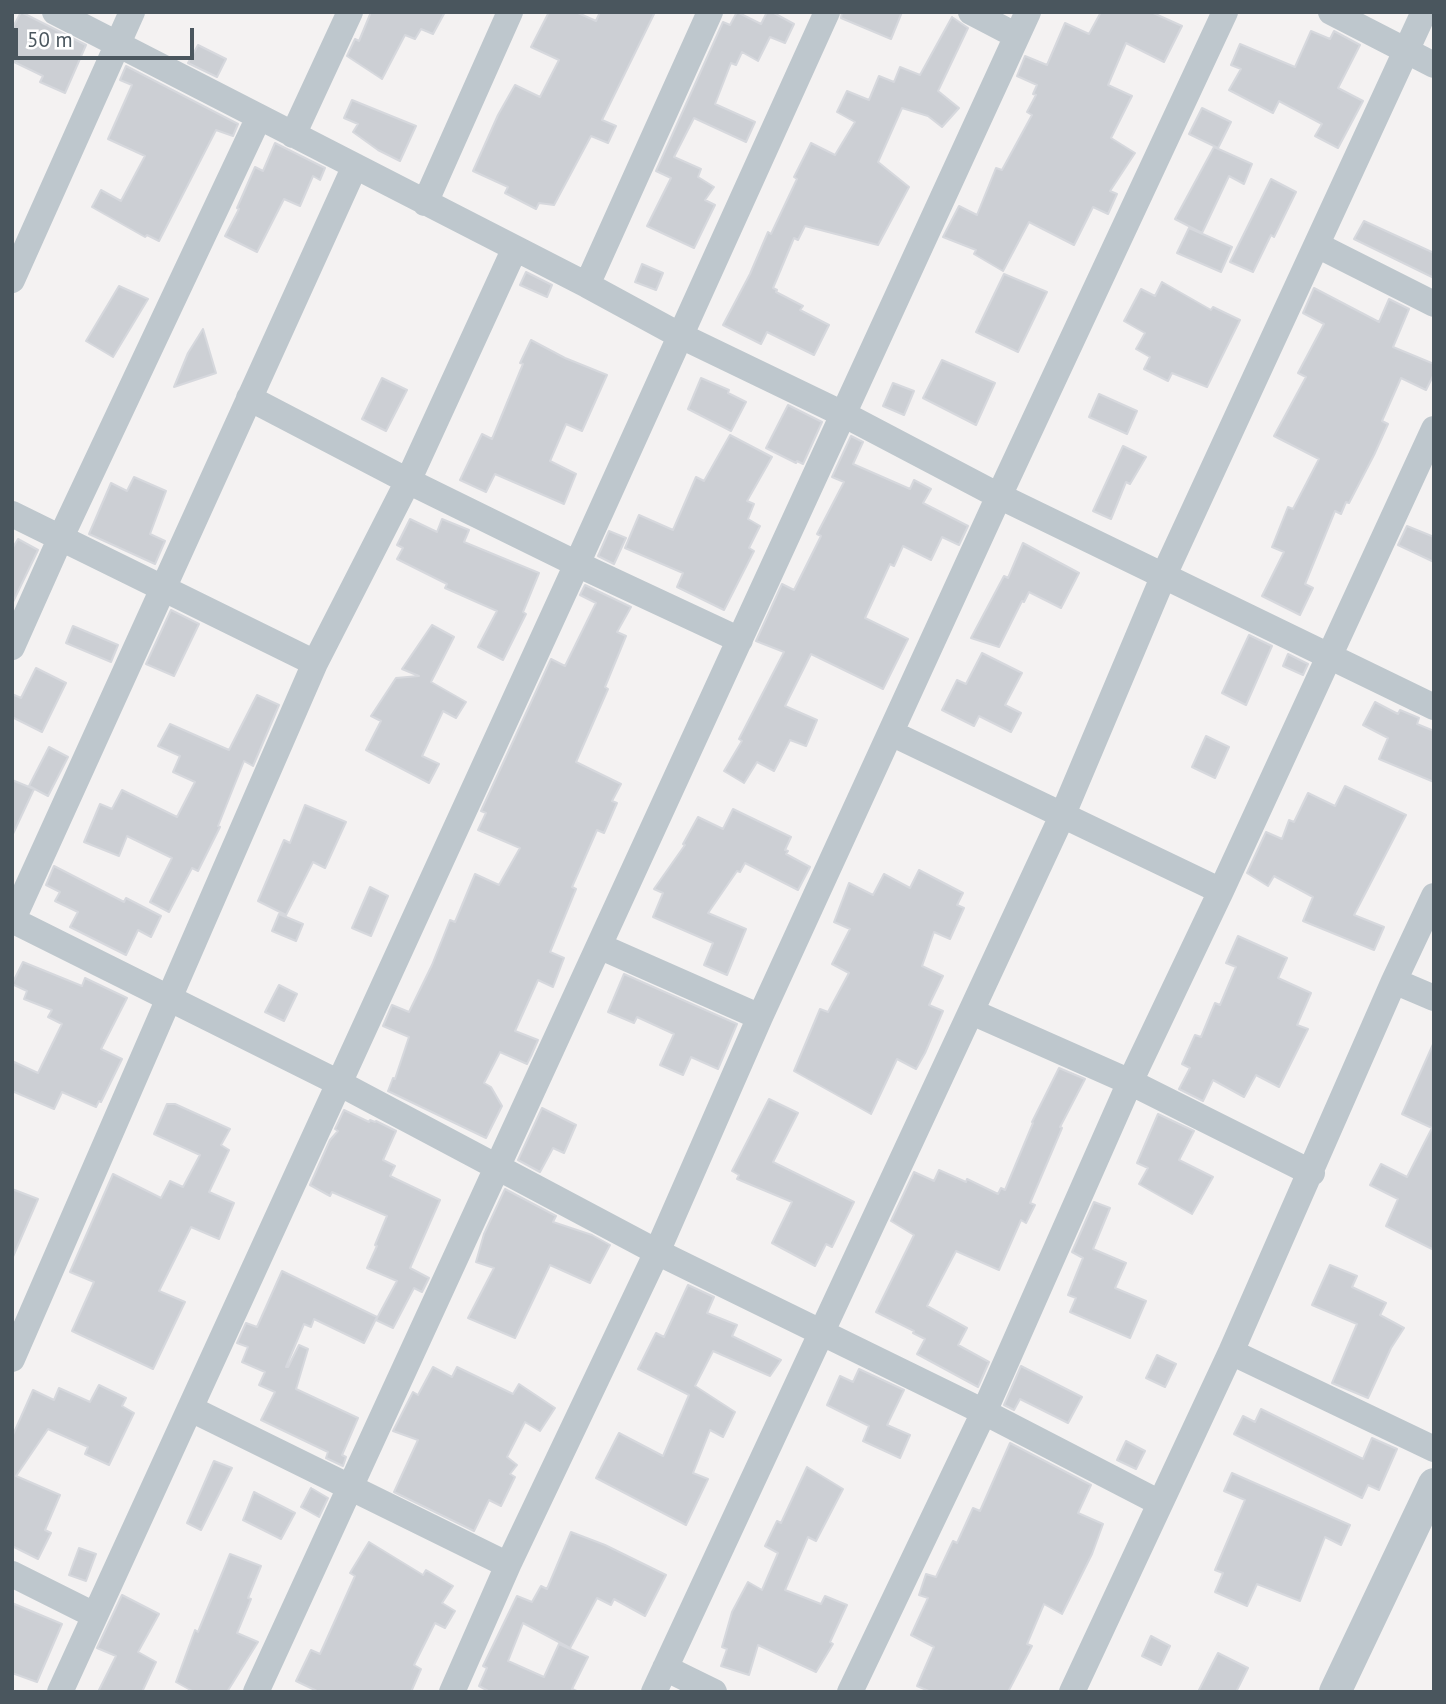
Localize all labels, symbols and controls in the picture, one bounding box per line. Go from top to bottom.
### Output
scale bar [18,14,198,58]
text: 50 m [27,26,73,53]

